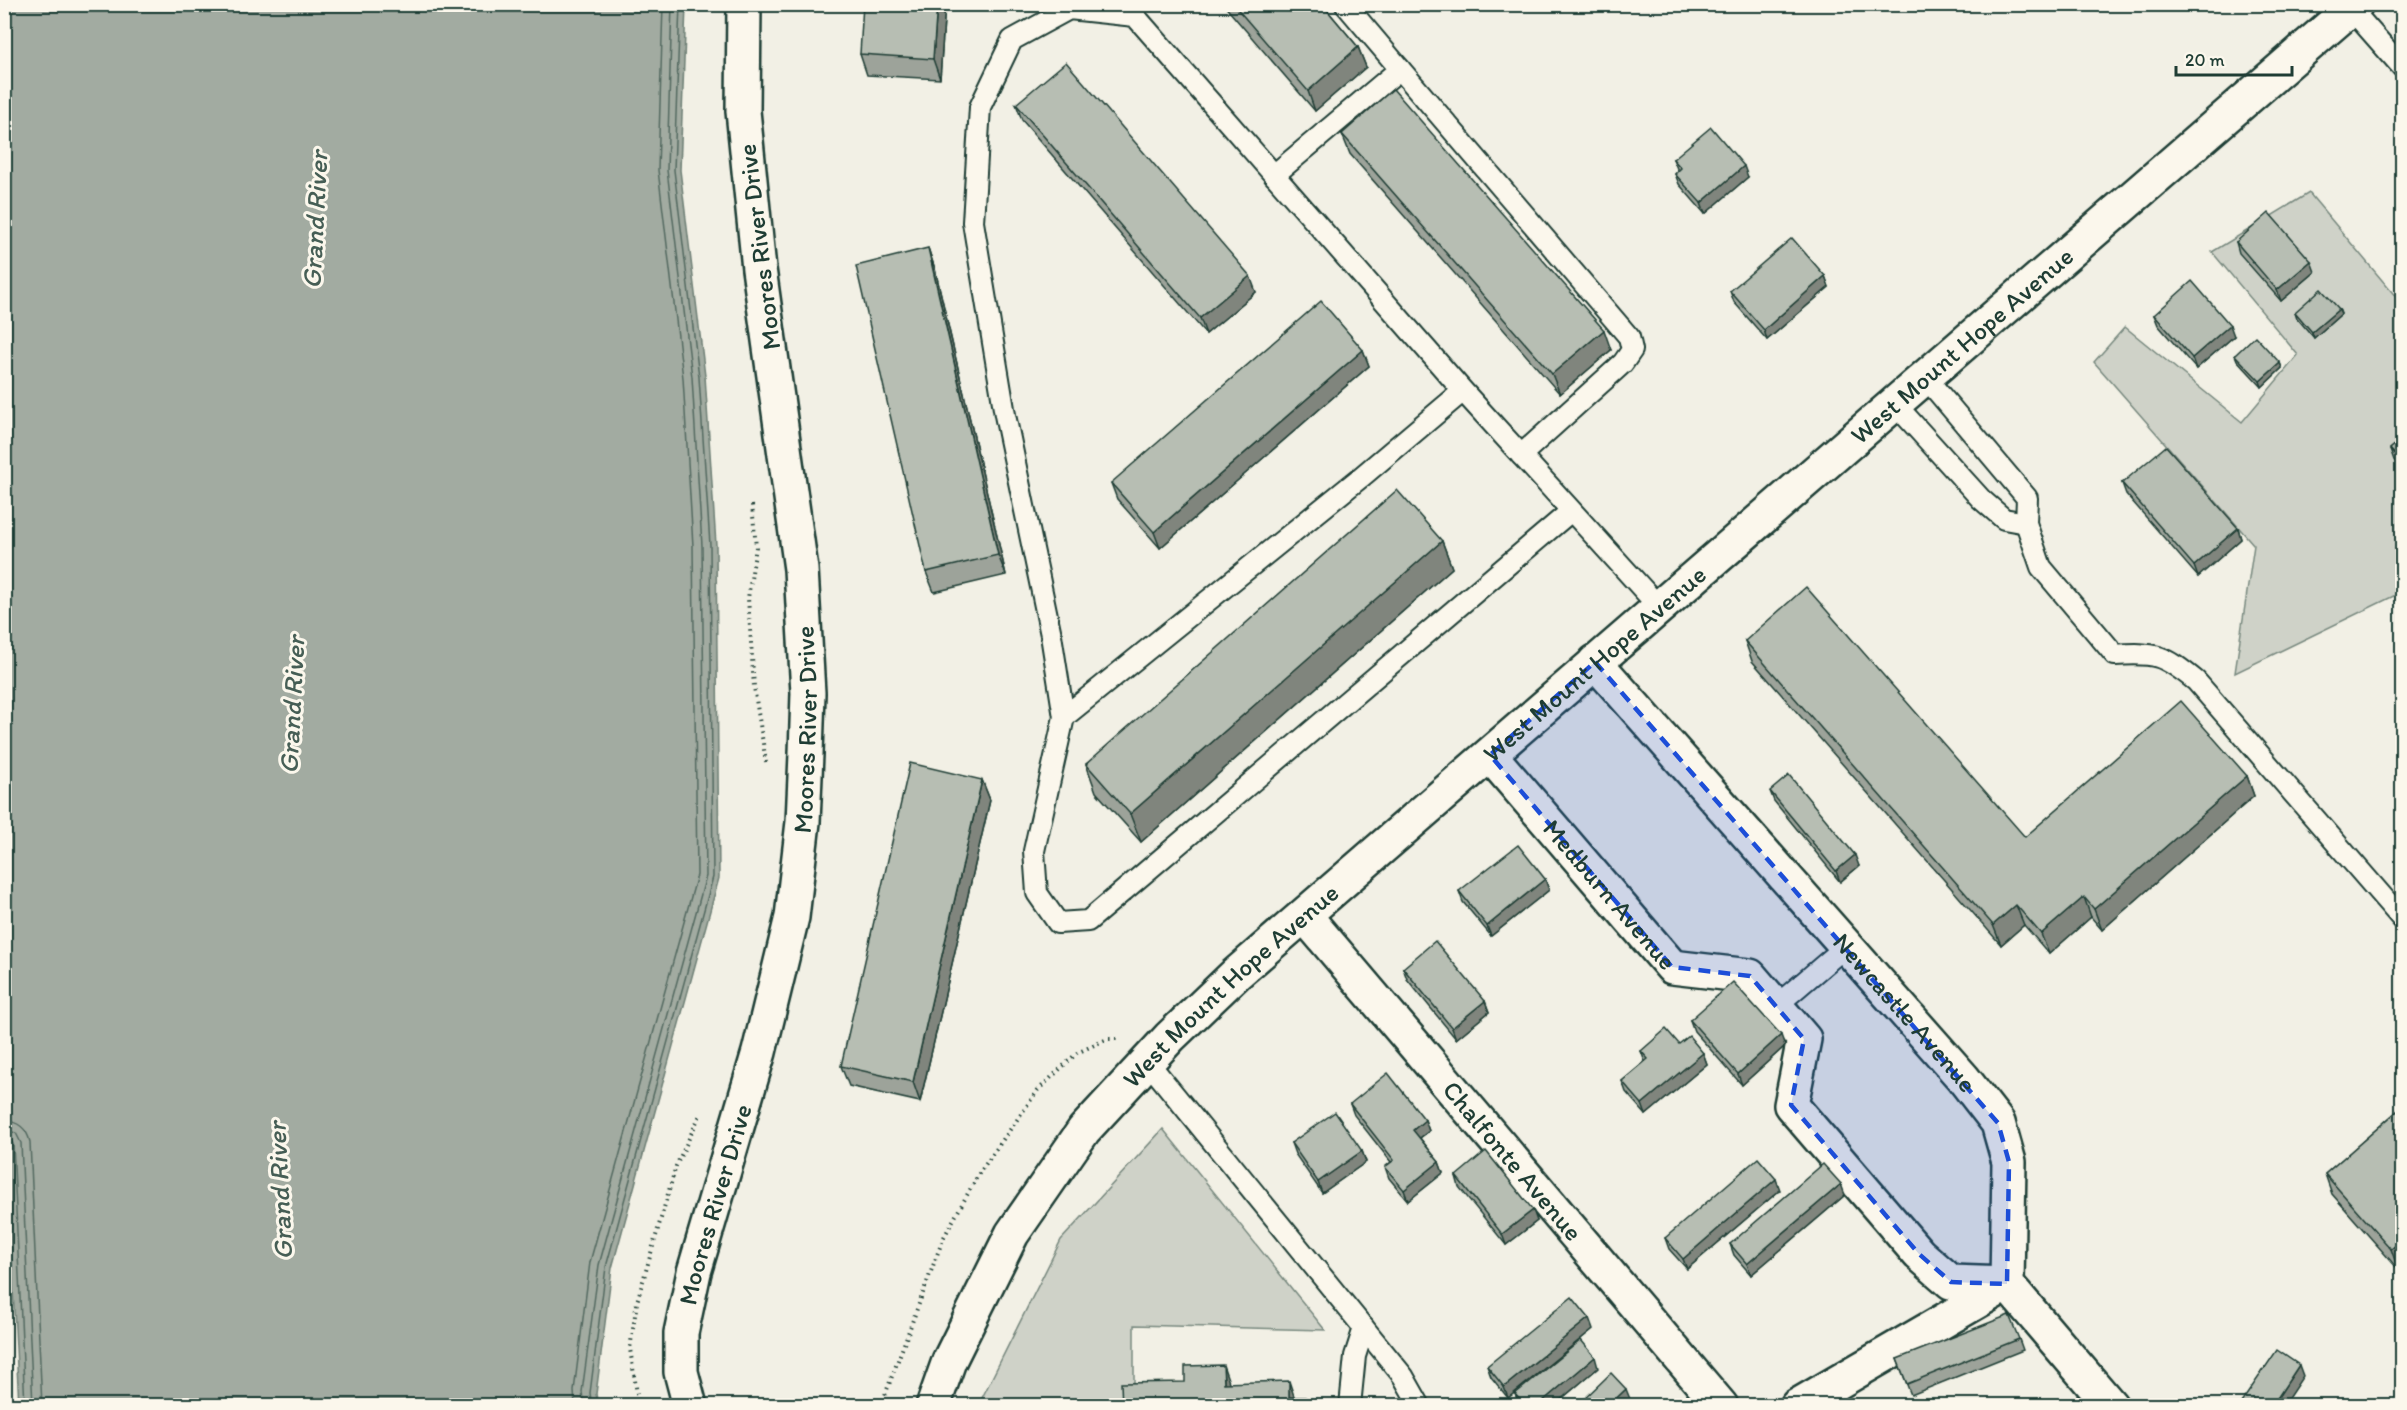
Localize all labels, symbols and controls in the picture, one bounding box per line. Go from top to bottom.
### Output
scale bar [2176,39,2292,77]
text: 20 m [2185,49,2225,71]
street label: Moores River Drive [730,142,788,352]
water label: Grand River [294,147,335,290]
street label: West Mount Hope Avenue [1844,240,2080,451]
street label: West Mount Hope Avenue [1476,558,1713,769]
street label: Moores River Drive [786,625,824,835]
water label: Grand River [271,632,312,775]
street label: Medburn Avenue [1536,813,1683,977]
street label: West Mount Hope Avenue [1115,876,1345,1094]
street label: Newcastle Avenue [1826,926,1984,1099]
street label: Chalfonte Avenue [1436,1074,1590,1247]
street label: Moores River Drive [671,1100,759,1308]
water label: Grand River [259,1118,300,1261]

